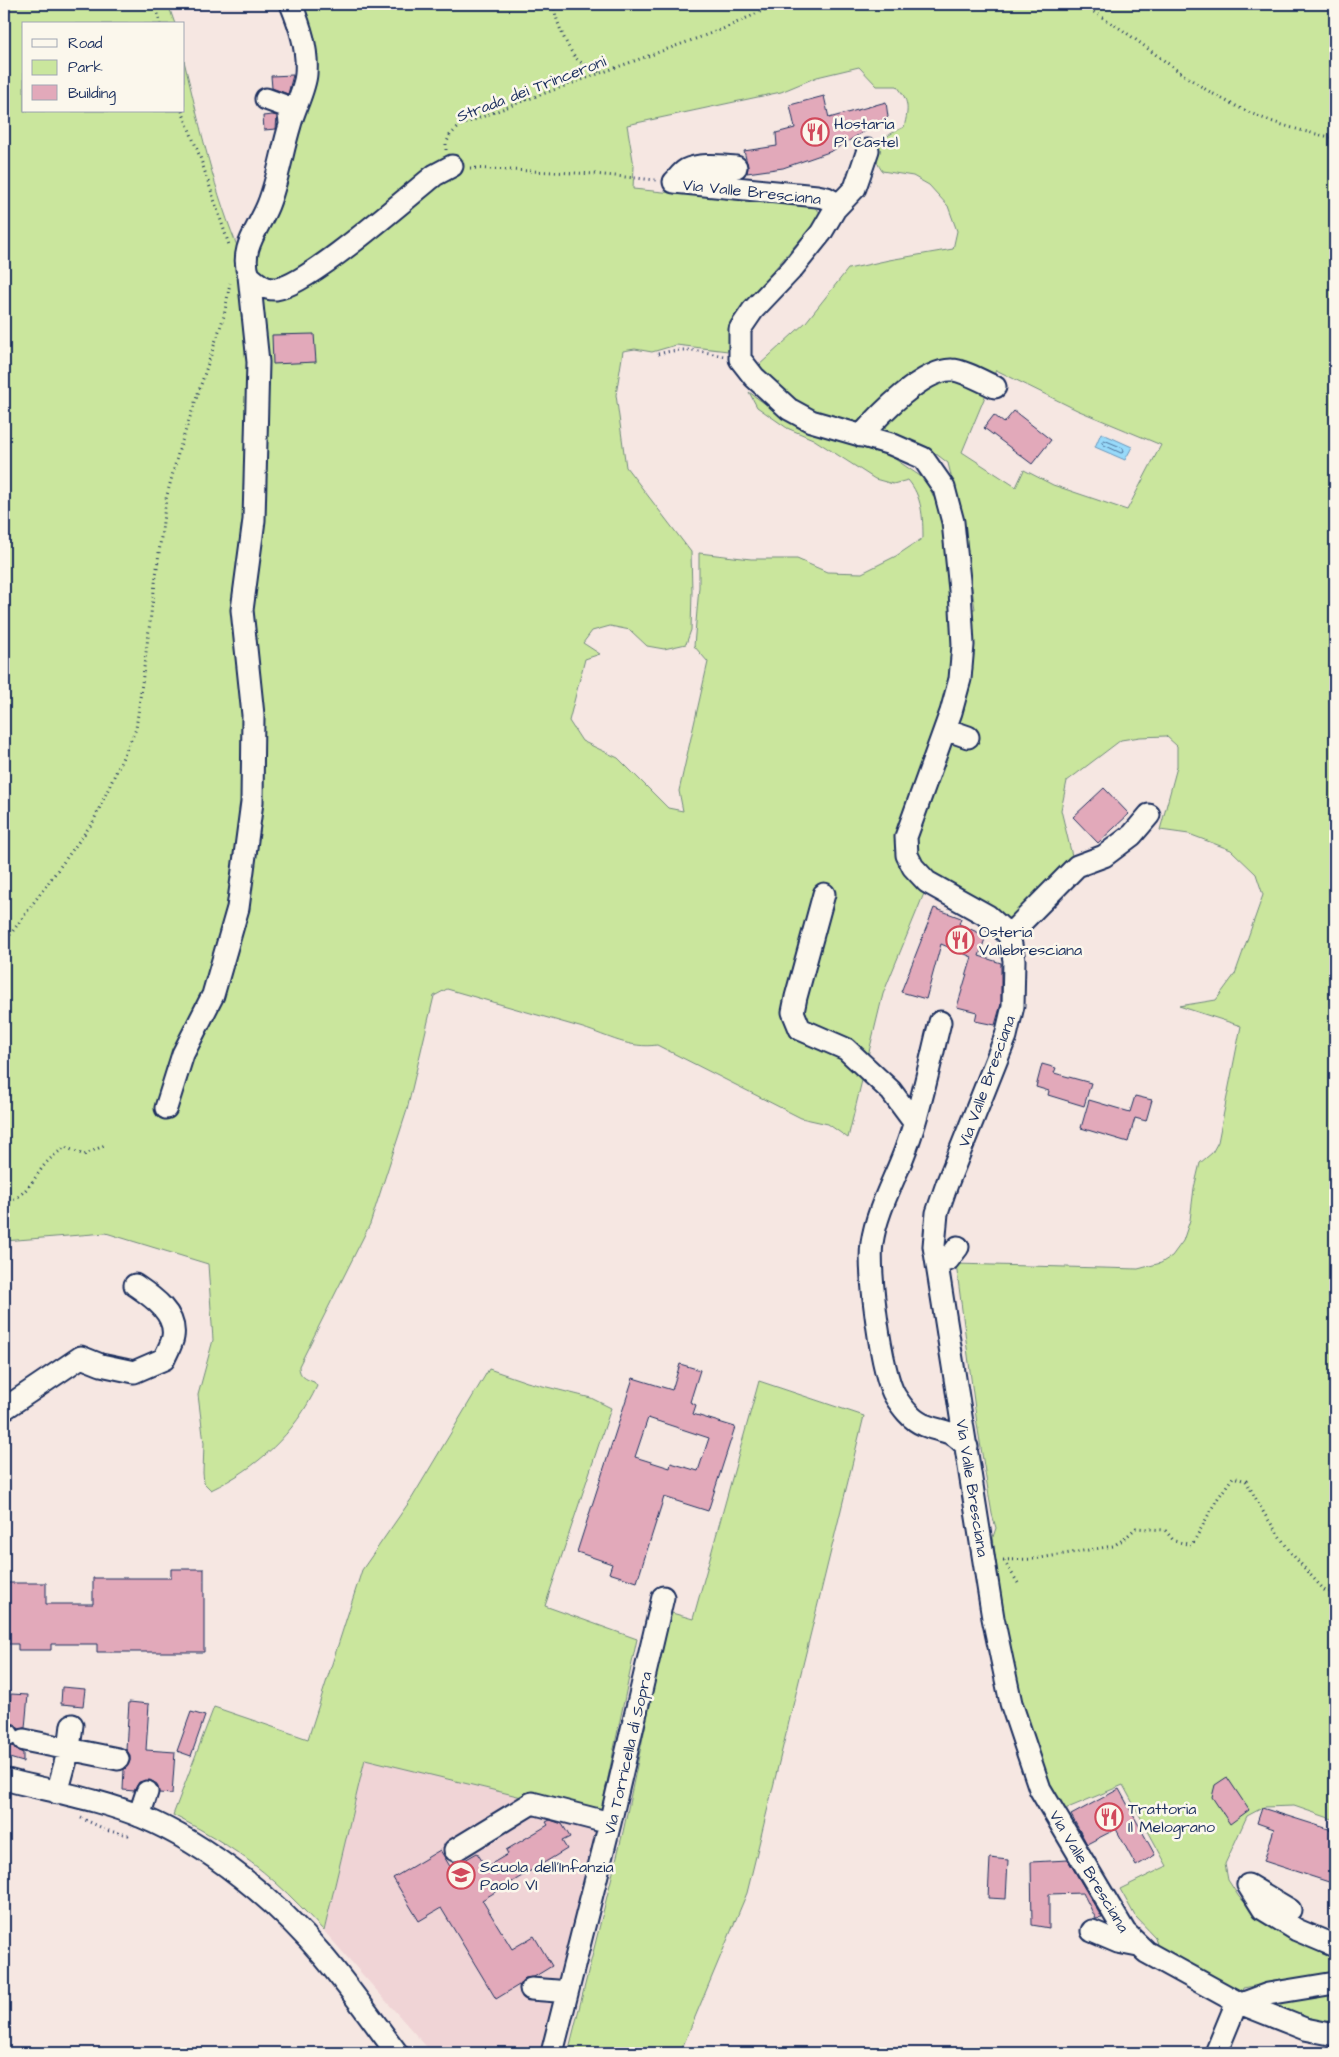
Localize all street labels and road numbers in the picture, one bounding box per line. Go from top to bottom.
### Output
street label: Strada dei Trinceroni [453,50,610,128]
street label: Via Valle Bresciana [682,174,822,210]
street label: Via Valle Bresciana [953,1012,1021,1150]
street label: Via Valle Bresciana [950,1418,994,1559]
street label: Via Torricella di Sopra [599,1670,657,1837]
street label: Via Valle Bresciana [1044,1806,1134,1937]

